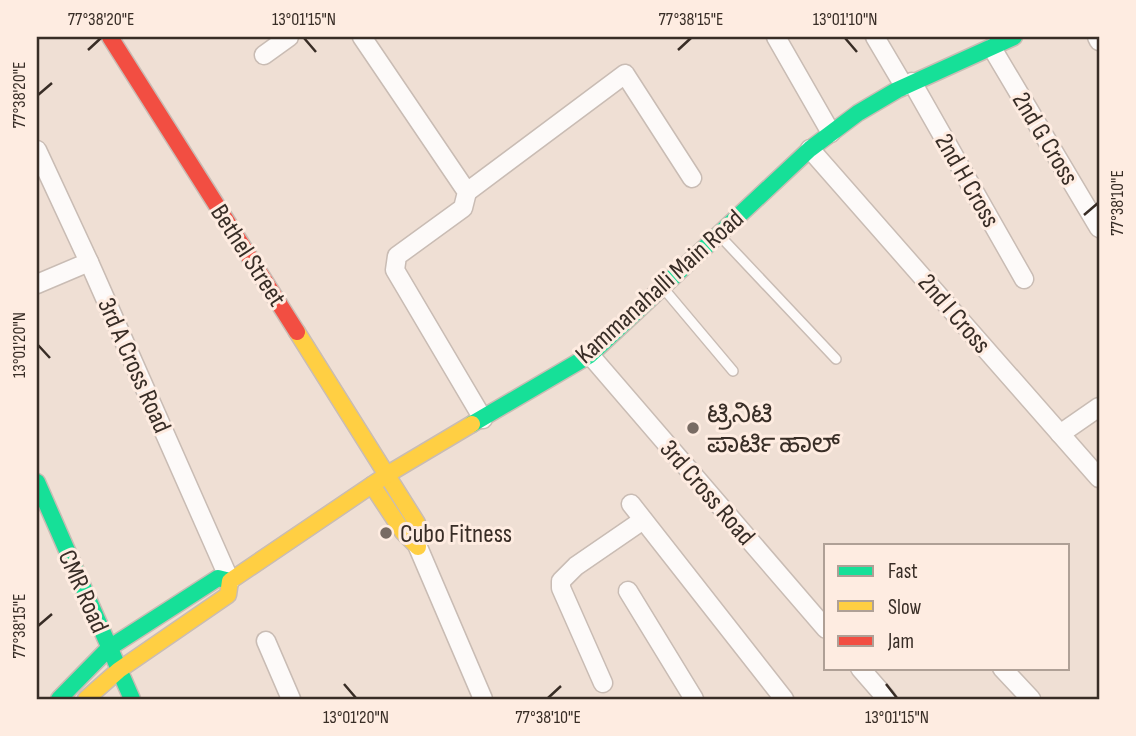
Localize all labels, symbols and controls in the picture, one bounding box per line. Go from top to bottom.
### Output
text: 77°38'20"E [68,9,134,30]
text: 13°01'15"N [272,9,336,30]
text: 77°38'15"E [659,9,723,30]
text: 13°01'10"N [813,9,877,30]
text: 77°38'20"E [9,62,30,128]
street label: 2nd G Cross [1005,87,1084,191]
street label: 2nd H Cross [928,128,1006,233]
text: 77°38'10"E [1107,170,1128,236]
street label: Bethel Street [203,199,292,313]
street label: Kammanahalli Main Road [570,204,750,371]
street label: 2nd I Cross [911,268,997,360]
street label: 3rd A Cross Road [90,293,177,438]
text: 13°01'20"N [9,312,30,378]
place label: ಟ್ರಿನಿಟಿ ಪಾರ್ಟಿ ಹಾಲ್ [707,399,841,460]
marker: ಟ್ರಿನಿಟಿ ಪಾರ್ಟಿ ಹಾಲ್ [685,420,701,436]
street label: 3rd Cross Road [653,434,761,552]
place label: Cubo Fitness [400,519,512,550]
marker: Cubo Fitness [378,525,394,541]
legend [824,544,1070,670]
street label: CMR Road [51,545,115,638]
text: Fast [888,559,918,584]
text: 77°38'15"E [9,594,30,658]
text: Slow [888,595,922,620]
text: Jam [887,629,914,654]
text: 13°01'20"N [323,707,389,728]
text: 77°38'10"E [515,707,581,728]
text: 13°01'15"N [865,707,929,728]

